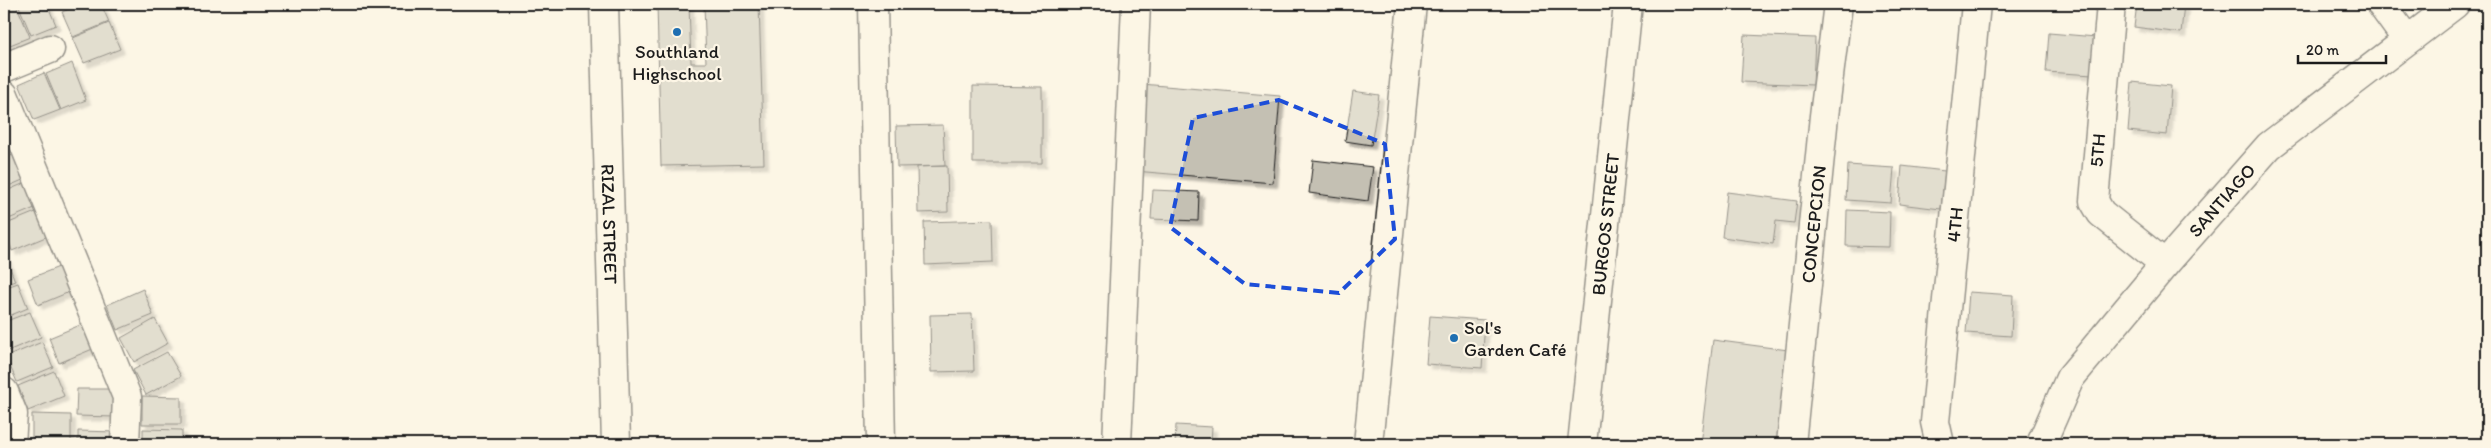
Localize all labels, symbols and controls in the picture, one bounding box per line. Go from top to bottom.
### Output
marker: Southland Highschool [671,26,683,38]
scale bar [2298,32,2386,64]
place label: Southland Highschool [632,40,722,85]
text: 20 m [2306,41,2340,59]
street label: 5TH [2085,132,2110,168]
street label: BURGOS STREET [1587,152,1624,297]
street label: SANTIAGO [2183,159,2260,242]
street label: RIZAL STREET [596,164,623,285]
street label: CONCEPCION [1796,164,1831,284]
street label: 4TH [1942,206,1968,243]
place label: Sol's Garden Café [1464,316,1567,361]
marker: Sol's Garden Café [1448,332,1460,344]

